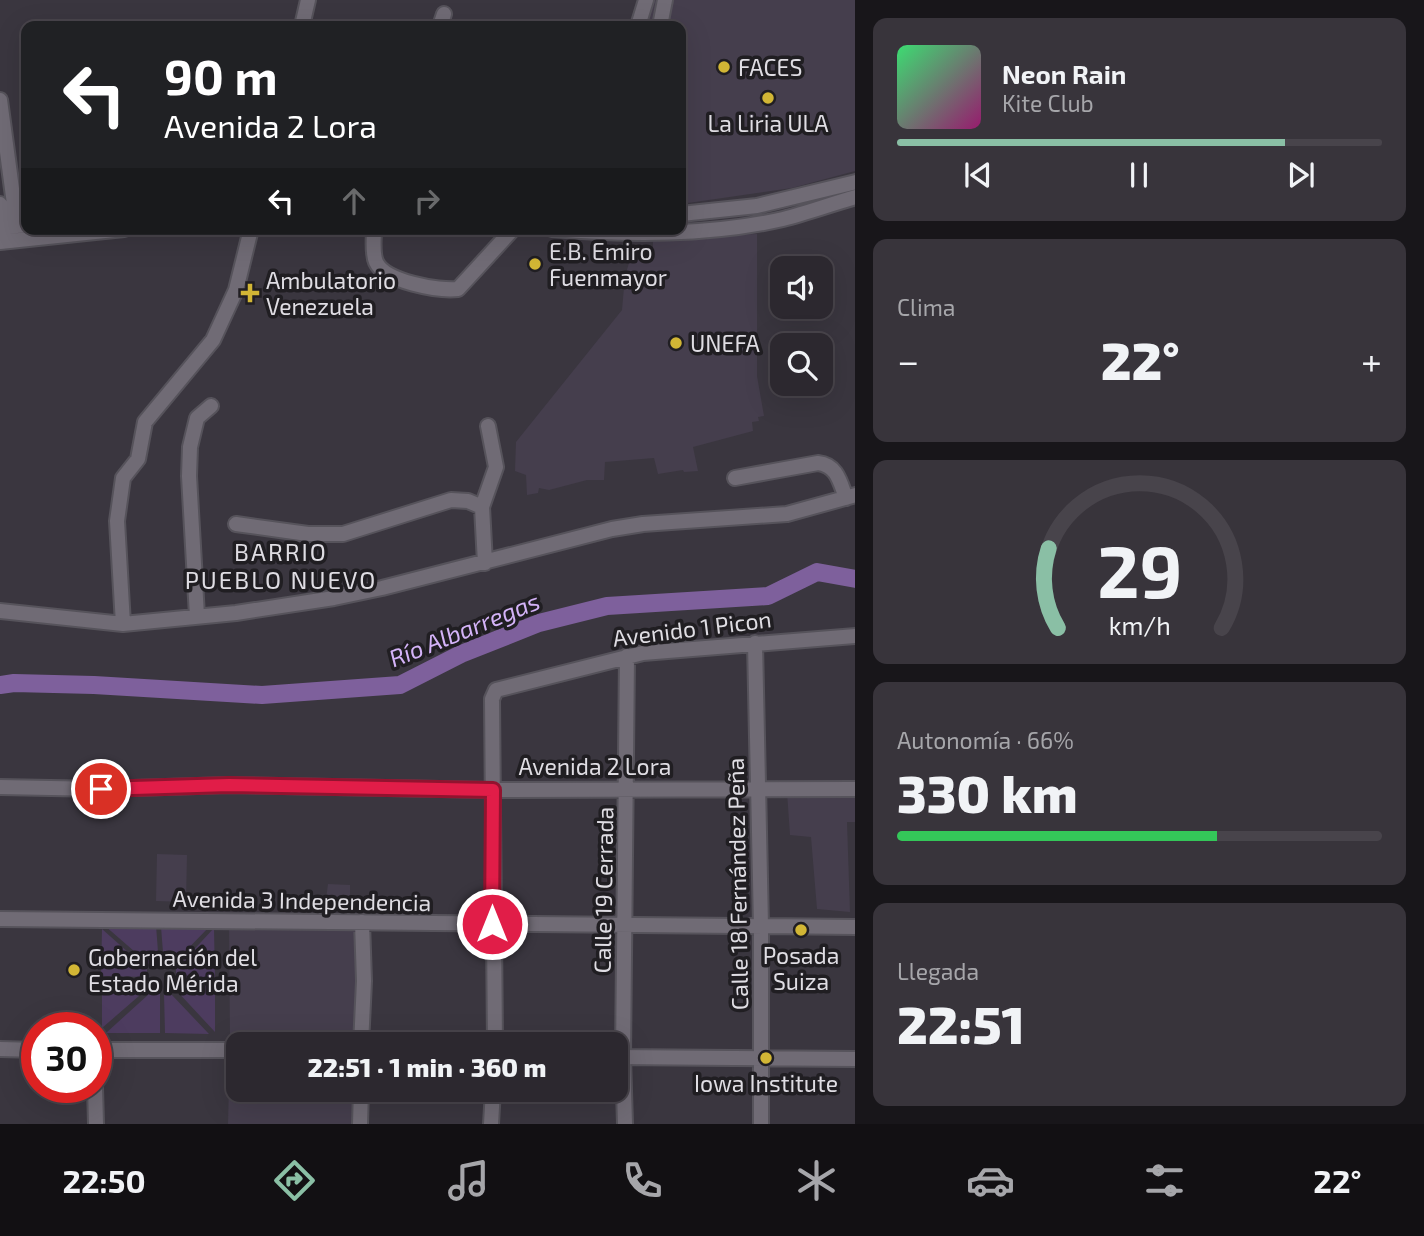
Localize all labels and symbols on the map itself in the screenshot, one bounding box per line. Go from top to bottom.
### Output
place label: FACES [738,53,802,81]
marker: FACES [716,59,732,75]
marker: La Liria ULA [760,90,776,106]
place label: La Liria ULA [707,109,829,137]
place label: E.B. Emiro Fuenmayor [549,237,667,291]
marker: E.B. Emiro Fuenmayor [527,256,543,272]
place label: Ambulatorio Venezuela [266,266,396,320]
marker: Ambulatorio Venezuela [240,283,260,303]
place label: UNEFA [690,329,761,357]
marker: UNEFA [668,335,684,351]
district label: BARRIO PUEBLO NUEVO [185,537,377,594]
water label: Río Albarregas [384,586,544,672]
street label: Avenido 1 Picon [611,604,773,652]
street label: Avenida 2 Lora [519,752,672,780]
street label: Calle 18 Fernández Peña [721,758,753,1010]
pin [71,759,131,819]
street label: Calle 19 Cerrada [588,806,618,974]
street label: Avenida 3 Independencia [172,884,432,916]
position arrow [455,887,529,961]
marker: Posada Suiza [793,922,809,938]
place label: Posada Suiza [763,941,839,995]
place label: Gobernación del Estado Mérida [88,943,257,997]
marker: Gobernación del Estado Mérida [66,962,82,978]
speed limit sign: 30 [21,1012,112,1103]
marker: Iowa Institute [758,1050,774,1066]
place label: Iowa Institute [694,1069,838,1097]

